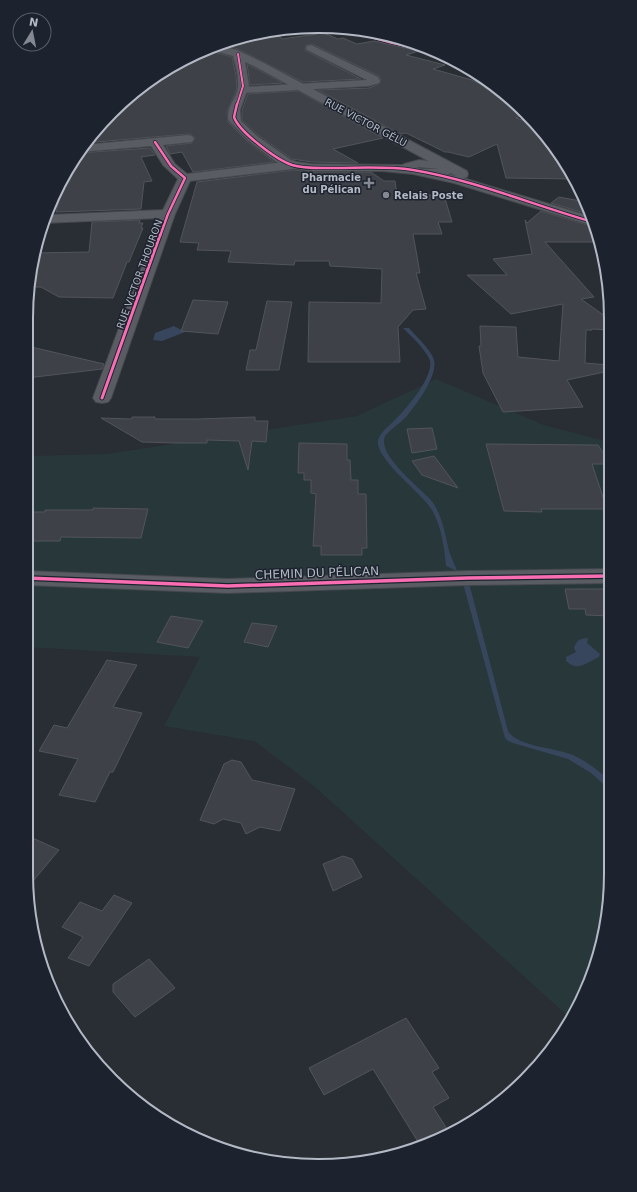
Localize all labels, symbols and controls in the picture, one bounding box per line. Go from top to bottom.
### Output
north arrow [12,12,52,52]
text: N [28,15,39,30]
street label: RUE VICTOR GÉLU [323,95,409,149]
place label: Pharmacie du Pélican [302,172,361,195]
marker: Pharmacie du Pélican [364,178,374,188]
marker: Relais Poste [381,190,391,200]
place label: Relais Poste [394,190,463,201]
street label: RUE VICTOR THOURON [115,218,164,330]
street label: CHEMIN DU PÉLICAN [255,563,379,582]

